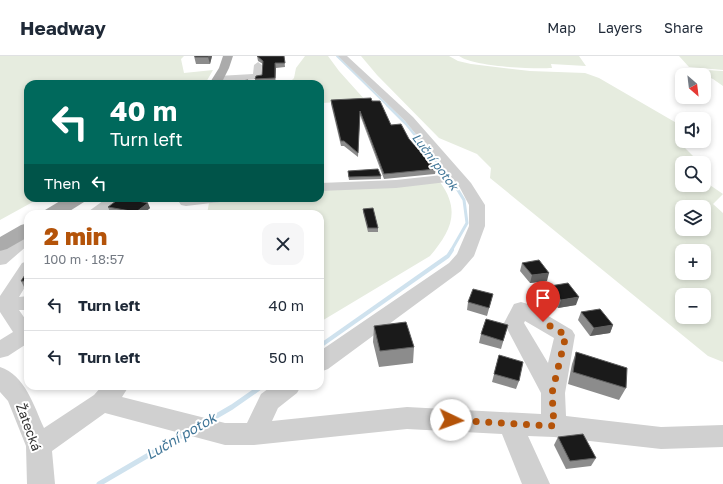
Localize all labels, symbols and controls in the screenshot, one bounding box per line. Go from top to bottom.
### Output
text: Headway [20,16,106,39]
text: Map [547,19,576,36]
text: Layers [598,19,642,36]
text: Share [664,19,703,36]
north arrow [675,68,711,104]
map controls [675,68,711,324]
text: 40 m [110,94,177,127]
icon: left [44,96,96,148]
button: sound [675,112,711,148]
text: Turn left [110,128,183,150]
water label: Luční potok [409,130,462,194]
button: search [675,156,711,192]
icon: left [88,172,110,194]
text: Then [44,174,80,192]
button: layers [675,200,711,236]
text: 2 min [44,221,107,250]
button: close [262,223,304,265]
button: + [675,244,711,280]
text: 100 m · 18:57 [44,251,124,267]
pin [526,281,560,322]
icon: arrive [532,287,554,309]
button: − [675,288,711,324]
icon: left [44,294,66,316]
text: Turn left [78,296,140,314]
text: 40 m [269,296,304,314]
icon: left [44,346,66,368]
text: Turn left [78,348,140,366]
text: 50 m [269,348,304,366]
position arrow [430,399,472,441]
street label: Žatecká [13,401,45,453]
water label: Luční potok [142,408,221,463]

